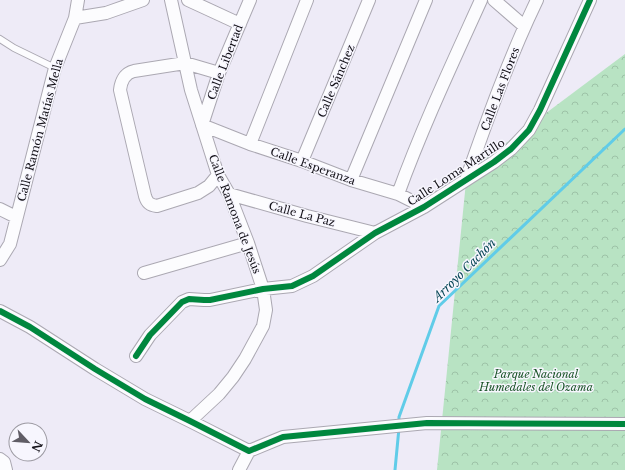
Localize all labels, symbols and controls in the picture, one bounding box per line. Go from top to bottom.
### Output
street label: Calle Libertad [204,22,246,102]
street label: Calle Sánchez [314,42,358,120]
street label: Calle Las Flores [478,45,522,133]
street label: Calle Ramón Matías Mella [14,56,66,203]
street label: Calle Loma Martillo [405,135,507,209]
street label: Calle Esperanza [269,144,358,188]
street label: Calle Ramona de Jesús [206,152,264,276]
street label: Calle La Paz [267,198,337,230]
water label: Arroyo Cachón [428,235,499,306]
park label: Parque Nacional Humedales del Ozama [478,367,593,394]
north arrow [8,422,48,462]
text: N [28,439,46,455]

